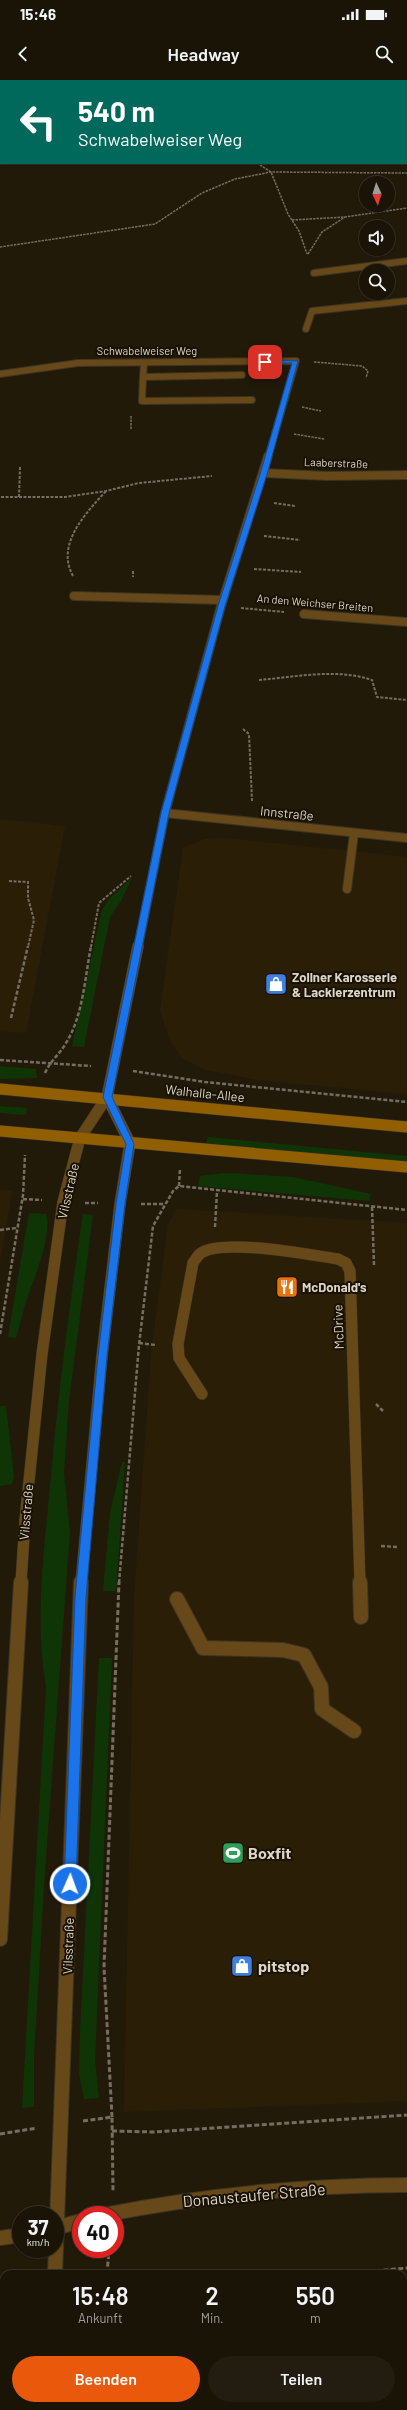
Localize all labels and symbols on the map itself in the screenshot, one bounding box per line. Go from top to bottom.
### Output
north arrow [359,176,395,212]
street label: Schwabelweiser Weg [97,344,197,357]
pin [248,345,282,379]
street label: Laaberstraße [304,455,368,470]
street label: An den Weichser Breiten [256,591,374,614]
street label: Innstraße [259,802,315,824]
place label: Zollner Karosserie & Lackierzentrum [292,969,397,1000]
shop icon: Zollner Karosserie & Lackierzentrum [263,971,289,997]
street label: Walhalla-Allee [165,1081,245,1105]
street label: Vilsstraße [54,1162,82,1220]
restaurant icon: McDonald's [274,1274,300,1300]
place label: McDonald's [302,1279,367,1295]
street label: McDrive [329,1304,347,1350]
street label: Vilsstraße [16,1483,36,1541]
sports icon: Boxfit [220,1840,246,1866]
place label: Boxfit [248,1843,291,1862]
position arrow [49,1863,91,1905]
street label: Vilsstraße [59,1917,77,1975]
shop icon: pitstop [229,1953,255,1979]
place label: pitstop [258,1956,309,1975]
street label: Donaustaufer Straße [182,2179,326,2210]
speed limit sign: 40 [72,2206,124,2258]

